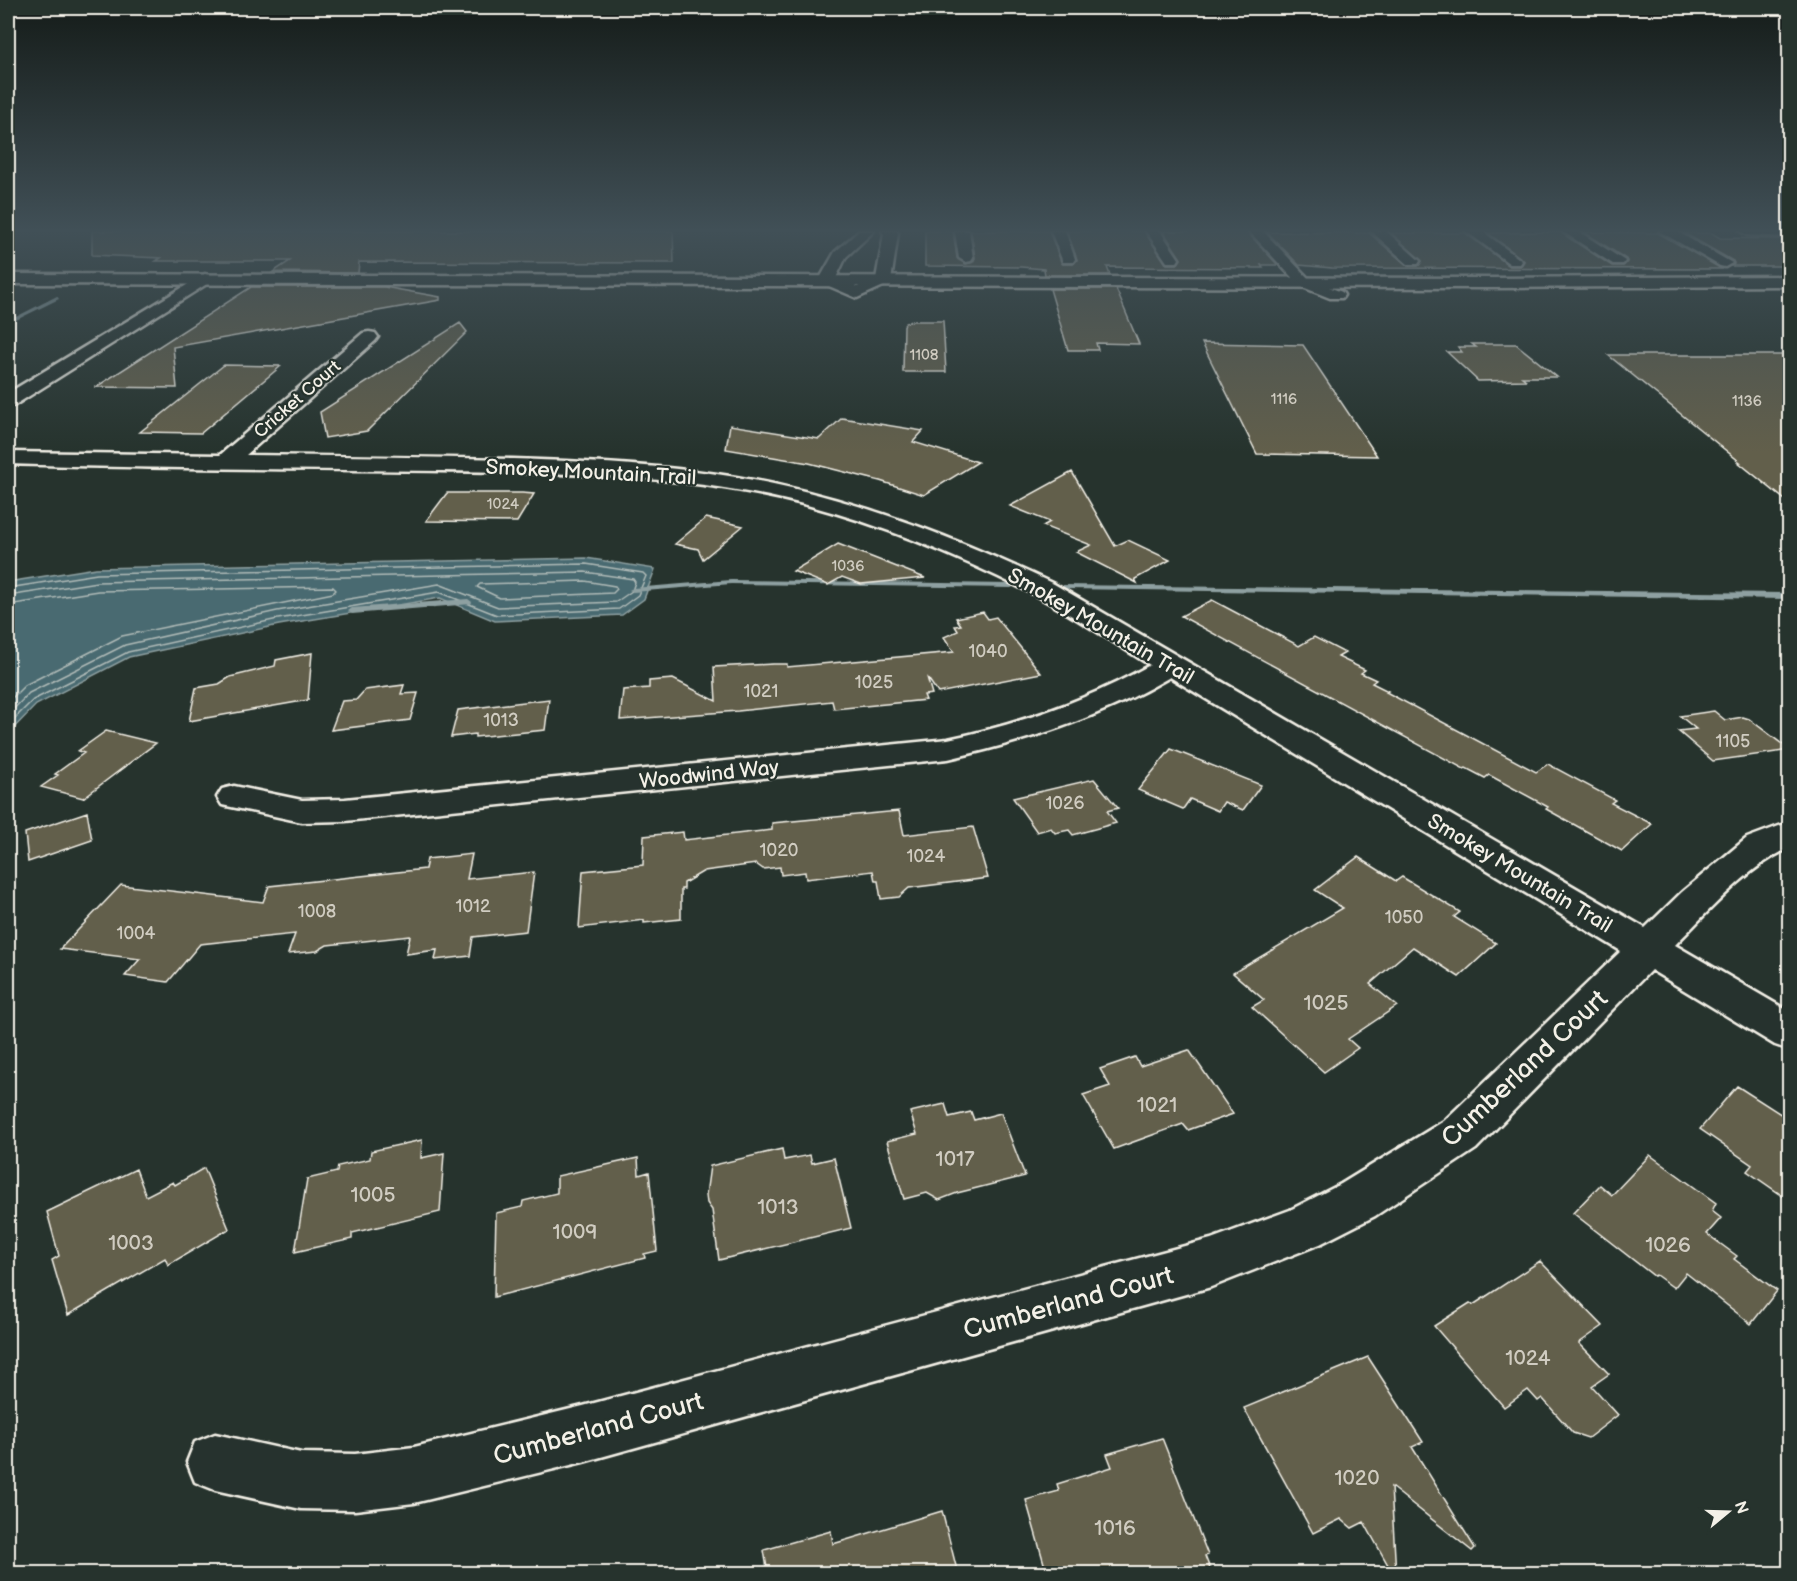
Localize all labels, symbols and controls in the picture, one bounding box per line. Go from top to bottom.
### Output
house number: 1108 [909,346,939,365]
street label: Cricket Court [250,356,345,443]
house number: 1116 [1271,390,1297,409]
house number: 1136 [1732,392,1762,411]
street label: Smokey Mountain Trail [485,454,697,491]
house number: 1024 [487,495,519,514]
house number: 1036 [831,557,865,576]
street label: Smokey Mountain Trail [1003,563,1198,690]
house number: 1040 [968,641,1008,662]
house number: 1025 [855,672,893,693]
house number: 1021 [744,681,778,702]
house number: 1013 [483,710,519,731]
house number: 1105 [1716,731,1750,752]
street label: Woodwind Way [638,755,781,794]
house number: 1026 [1045,793,1085,814]
street label: Smokey Mountain Trail [1423,808,1617,938]
house number: 1020 [760,840,798,861]
house number: 1024 [907,846,945,867]
house number: 1012 [455,896,491,917]
house number: 1008 [298,901,336,922]
house number: 1050 [1385,907,1423,928]
house number: 1004 [116,923,156,944]
street label: Cumberland Court [1435,984,1615,1154]
house number: 1025 [1304,991,1348,1016]
house number: 1021 [1137,1093,1177,1118]
house number: 1017 [936,1147,975,1172]
house number: 1005 [351,1183,395,1208]
house number: 1013 [757,1195,799,1220]
house number: 1009 [553,1220,597,1245]
house number: 1003 [108,1231,154,1256]
house number: 1026 [1645,1233,1691,1258]
street label: Cumberland Court [960,1260,1177,1346]
house number: 1024 [1505,1346,1551,1371]
street label: Cumberland Court [490,1386,707,1472]
house number: 1020 [1334,1466,1380,1491]
north arrow [1698,1482,1758,1542]
text: N [1730,1499,1752,1516]
house number: 1016 [1094,1516,1136,1541]

